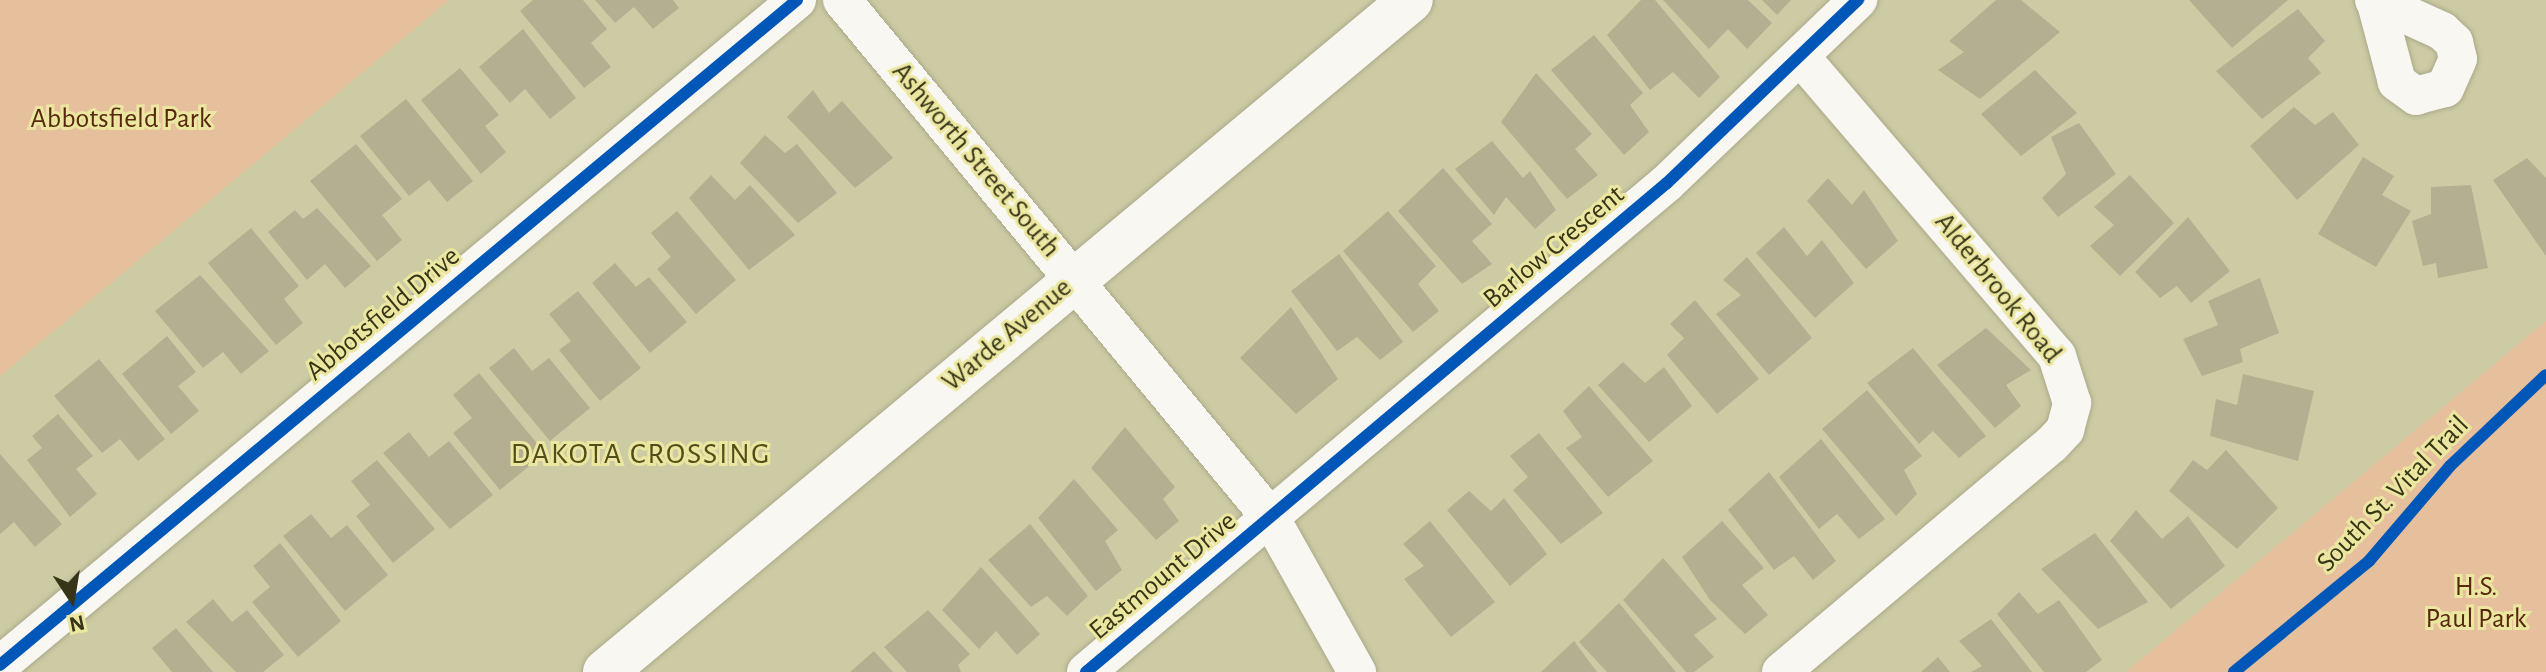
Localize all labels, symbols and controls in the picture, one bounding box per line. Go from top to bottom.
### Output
street label: Ashworth Street South [885,56,1067,264]
park label: Abbotsfield Park [31,102,211,136]
street label: Barlow Crescent [1477,178,1631,316]
street label: Alderbrook Road [1927,206,2069,370]
street label: Abbotsfield Drive [299,240,467,388]
street label: Warde Avenue [935,271,1079,399]
street label: South St. Vital Trail [2310,409,2476,579]
district label: DAKOTA CROSSING [511,436,771,472]
street label: Eastmount Drive [1083,505,1243,647]
north arrow [32,560,112,640]
park label: H.S. Paul Park [2426,570,2526,636]
text: N [67,611,87,636]

